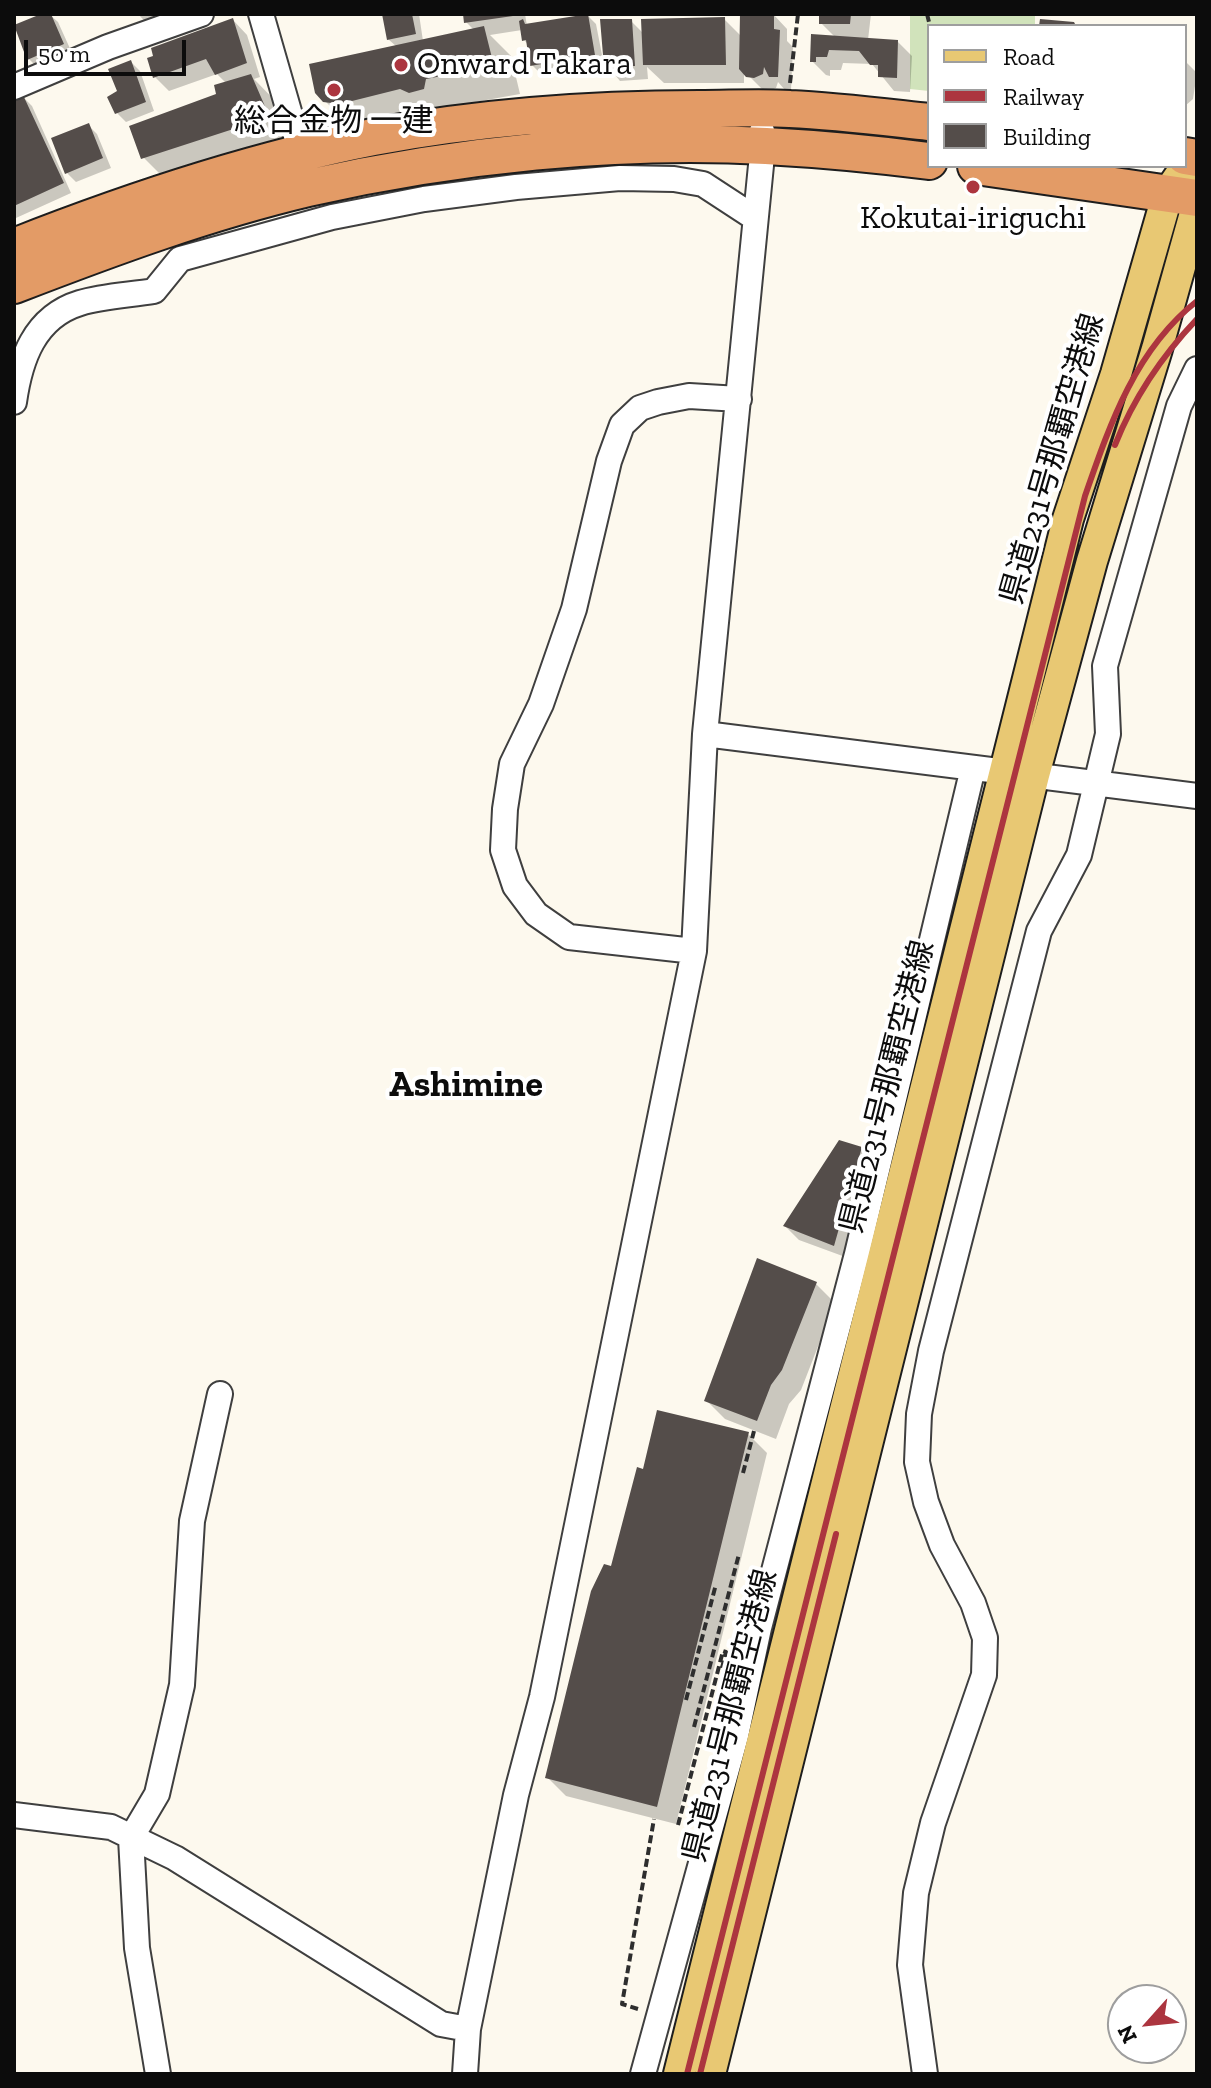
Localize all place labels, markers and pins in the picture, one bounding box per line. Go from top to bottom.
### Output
place label: Onward Takara [417,46,632,84]
marker: Onward Takara [392,56,410,74]
marker: 総合金物 一建 [325,81,343,99]
place label: 総合金物 一建 [234,103,434,141]
marker: Kokutai-iriguchi [964,178,982,196]
place label: Kokutai-iriguchi [860,200,1086,238]

